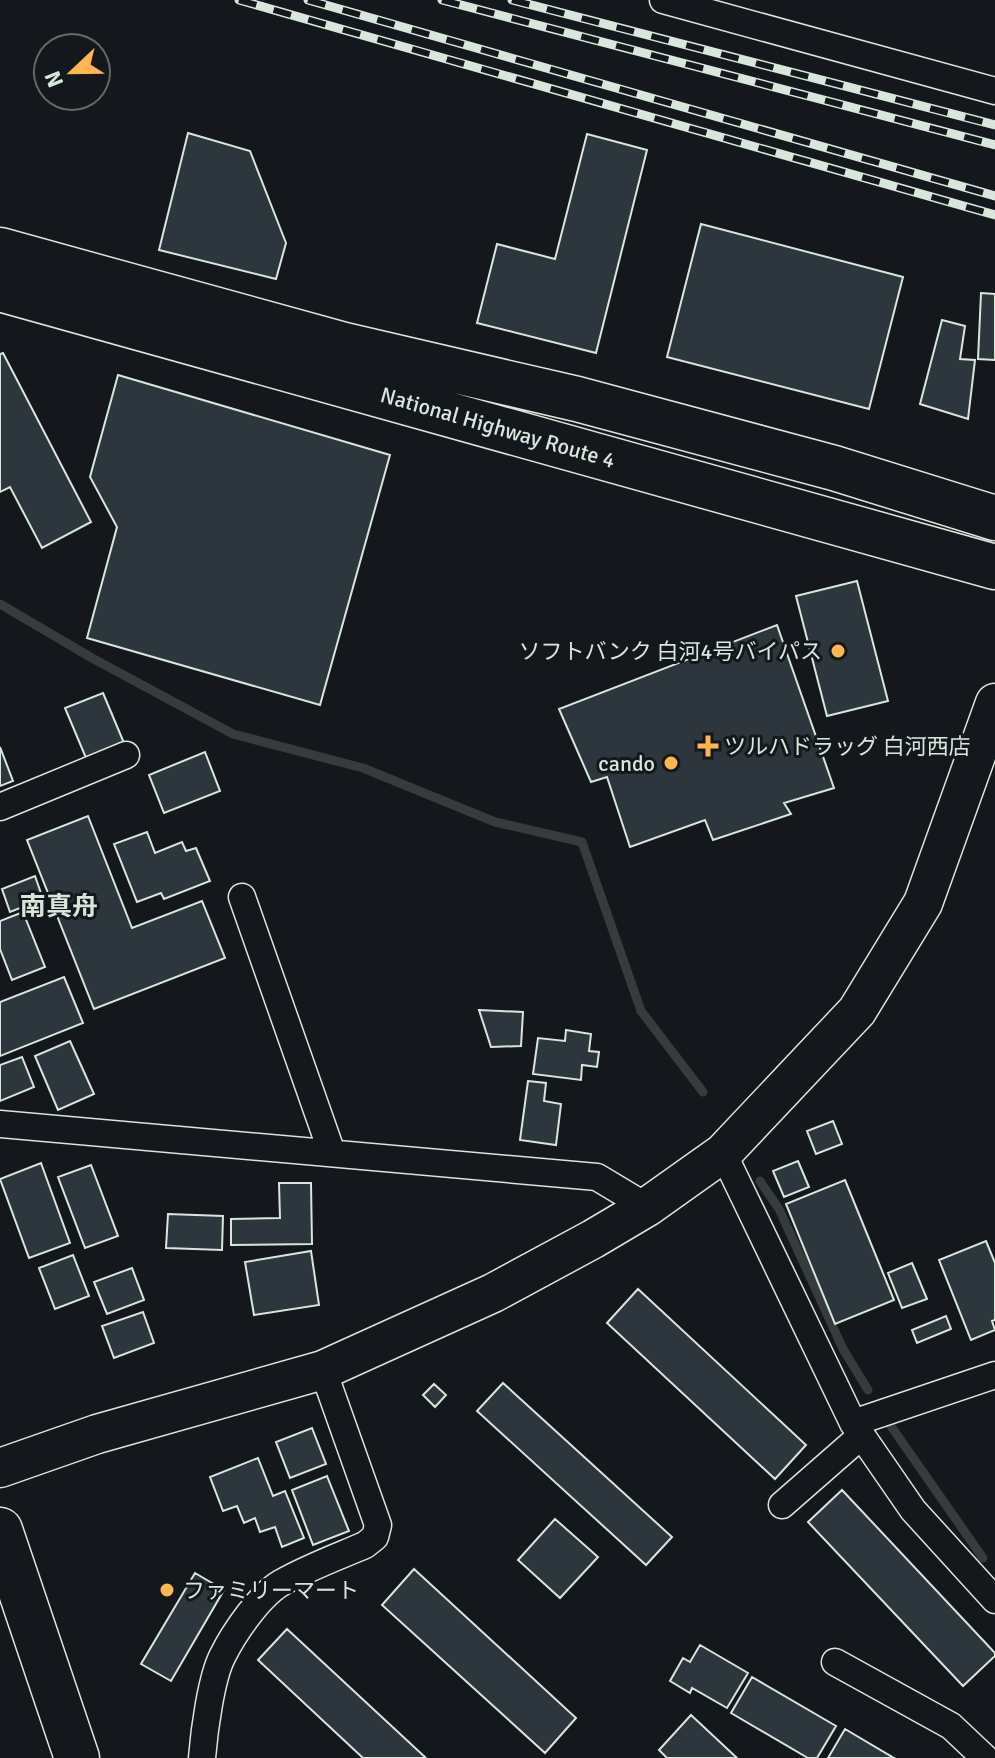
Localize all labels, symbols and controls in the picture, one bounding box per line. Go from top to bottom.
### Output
north arrow [32,32,112,112]
text: N [39,67,69,91]
street label: National Highway Route 4 [377,381,618,474]
place label: ソフトバンク 白河4号バイパス [519,638,822,665]
marker: ソフトバンク 白河4号バイパス [829,642,847,660]
place label: ツルハドラッグ 白河西店 [724,733,971,760]
marker: ツルハドラッグ 白河西店 [699,737,717,755]
place label: cando [598,750,655,777]
marker: cando [662,754,680,772]
district label: 南真舟 [20,891,98,923]
place label: ファミリーマート [183,1577,359,1604]
marker: ファミリーマート [158,1581,176,1599]

